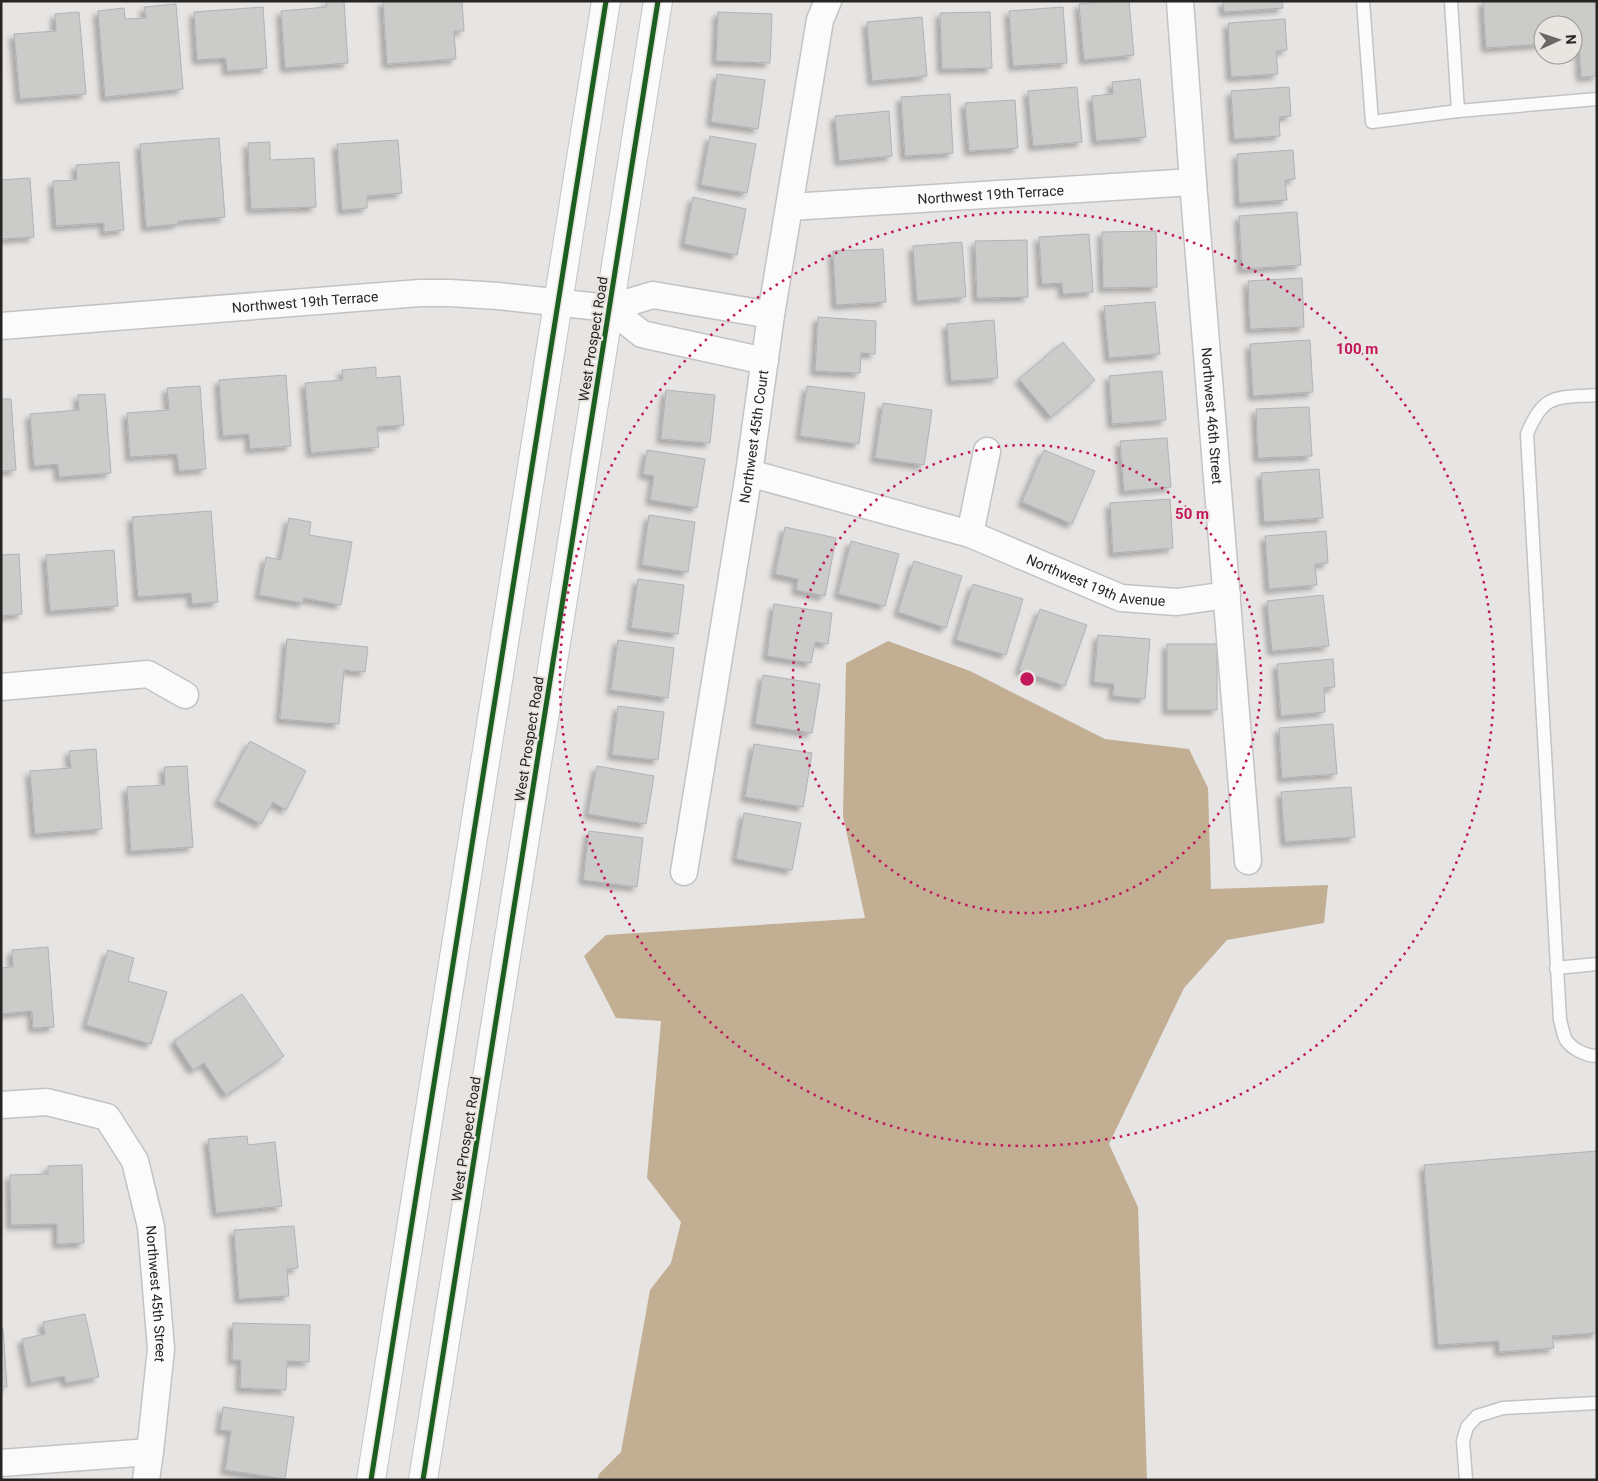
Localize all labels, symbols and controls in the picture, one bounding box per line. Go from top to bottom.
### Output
north arrow [1533,15,1583,65]
text: N [1563,34,1579,45]
street label: Northwest 19th Terrace [917,182,1064,207]
street label: West Prospect Road [575,275,611,403]
street label: Northwest 19th Terrace [231,288,379,316]
text: 100 m [1336,340,1378,358]
street label: Northwest 46th Street [1198,347,1225,485]
street label: Northwest 45th Court [736,368,771,505]
text: 50 m [1175,505,1209,523]
street label: Northwest 19th Avenue [1024,551,1166,609]
centre of rings [1018,670,1036,688]
street label: West Prospect Road [511,675,547,803]
street label: West Prospect Road [448,1075,484,1203]
street label: Northwest 45th Street [143,1225,169,1363]

